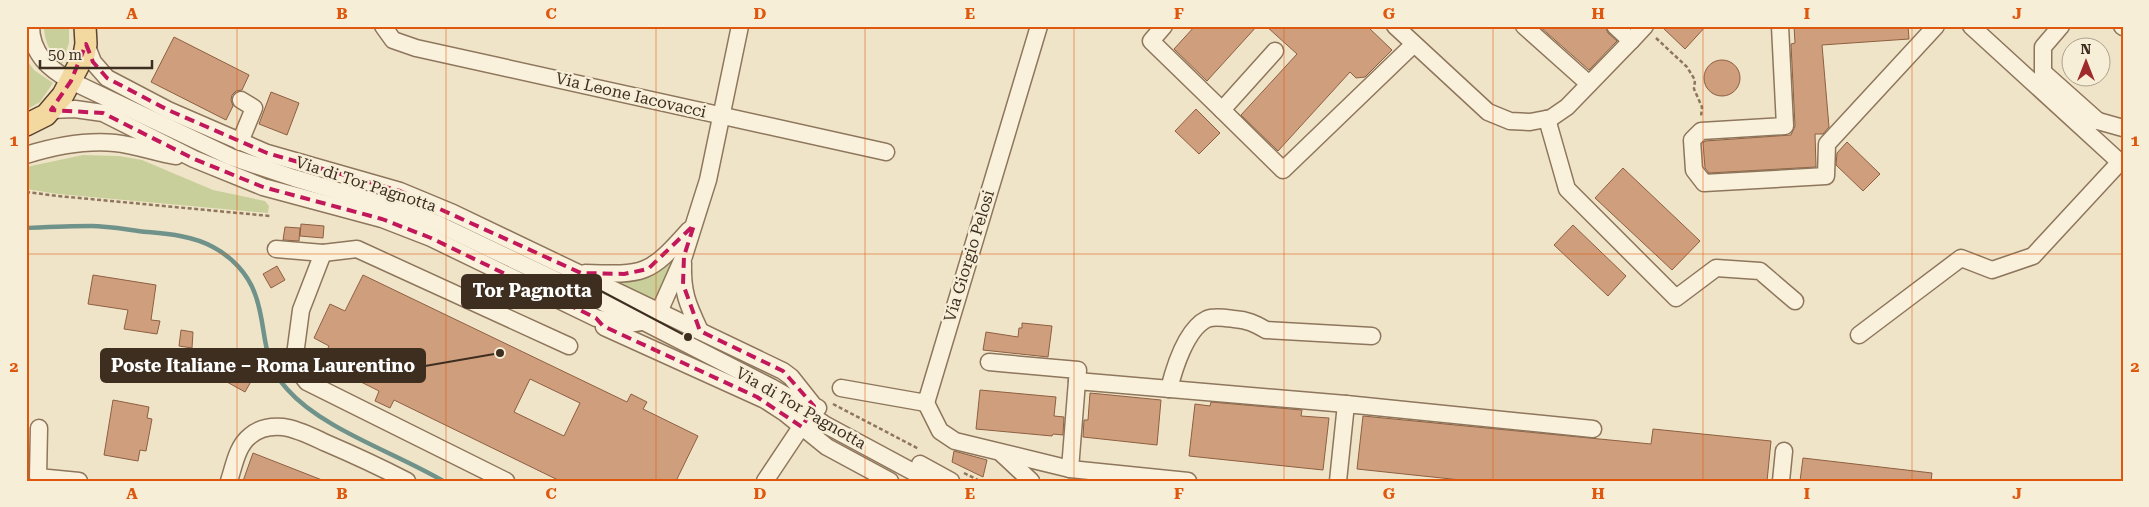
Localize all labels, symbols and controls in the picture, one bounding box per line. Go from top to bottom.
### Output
text: A [126,4,138,23]
text: B [336,4,348,23]
text: C [545,4,557,23]
text: D [754,4,767,23]
text: E [965,4,975,23]
text: F [1174,4,1184,23]
text: G [1383,4,1396,23]
text: H [1591,4,1605,23]
text: I [1804,4,1810,23]
text: J [2012,4,2022,23]
scale bar [40,38,152,70]
north arrow [2062,38,2112,88]
text: N [2081,41,2092,57]
text: 50 m [48,46,83,64]
street label: Via Leone Iacovacci [554,68,708,122]
text: 1 [10,131,19,150]
text: 1 [2131,131,2140,150]
street label: Via di Tor Pagnotta [293,152,439,216]
street label: Via Giorgio Pelosi [940,188,998,324]
callout: Tor Pagnotta [462,275,601,308]
text: Tor Pagnotta [472,280,592,301]
callout: Poste Italiane – Roma Laurentino [101,349,425,382]
text: Poste Italiane – Roma Laurentino [111,355,415,376]
text: 2 [10,357,19,376]
text: 2 [2131,357,2140,376]
street label: Via di Tor Pagnotta [733,363,870,453]
text: A [126,484,138,503]
text: B [336,484,348,503]
text: C [545,484,557,503]
text: D [754,484,767,503]
text: E [965,484,975,503]
text: F [1174,484,1184,503]
text: G [1383,484,1396,503]
text: H [1591,484,1605,503]
text: I [1804,484,1810,503]
text: J [2012,484,2022,503]

